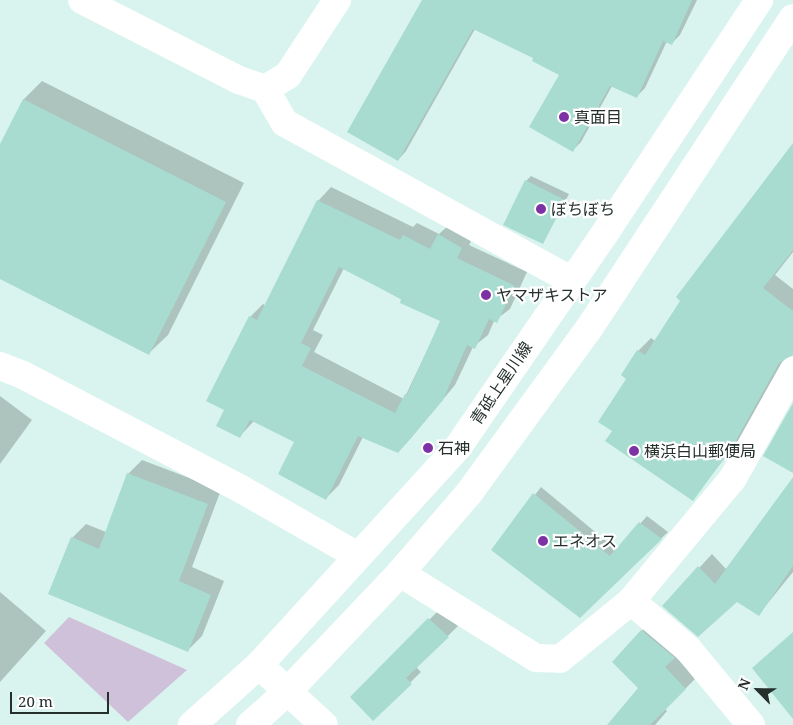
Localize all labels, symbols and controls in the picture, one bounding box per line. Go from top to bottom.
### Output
place label: 真面目 [574,107,622,127]
marker: 真面目 [558,111,570,123]
place label: ぼちぼち [551,199,615,219]
marker: ぼちぼち [535,203,547,215]
place label: ヤマザキストア [496,285,608,305]
marker: ヤマザキストア [480,289,492,301]
street label: 青砥上星川線 [466,338,536,428]
place label: 石神 [438,438,470,458]
place label: 横浜白山郵便局 [644,441,756,461]
marker: 石神 [422,442,434,454]
marker: 横浜白山郵便局 [628,445,640,457]
place label: エネオス [553,531,617,551]
marker: エネオス [537,535,549,547]
north arrow [733,665,783,715]
text: N [733,675,755,693]
scale bar [12,682,111,714]
text: 20 m [18,691,53,711]

